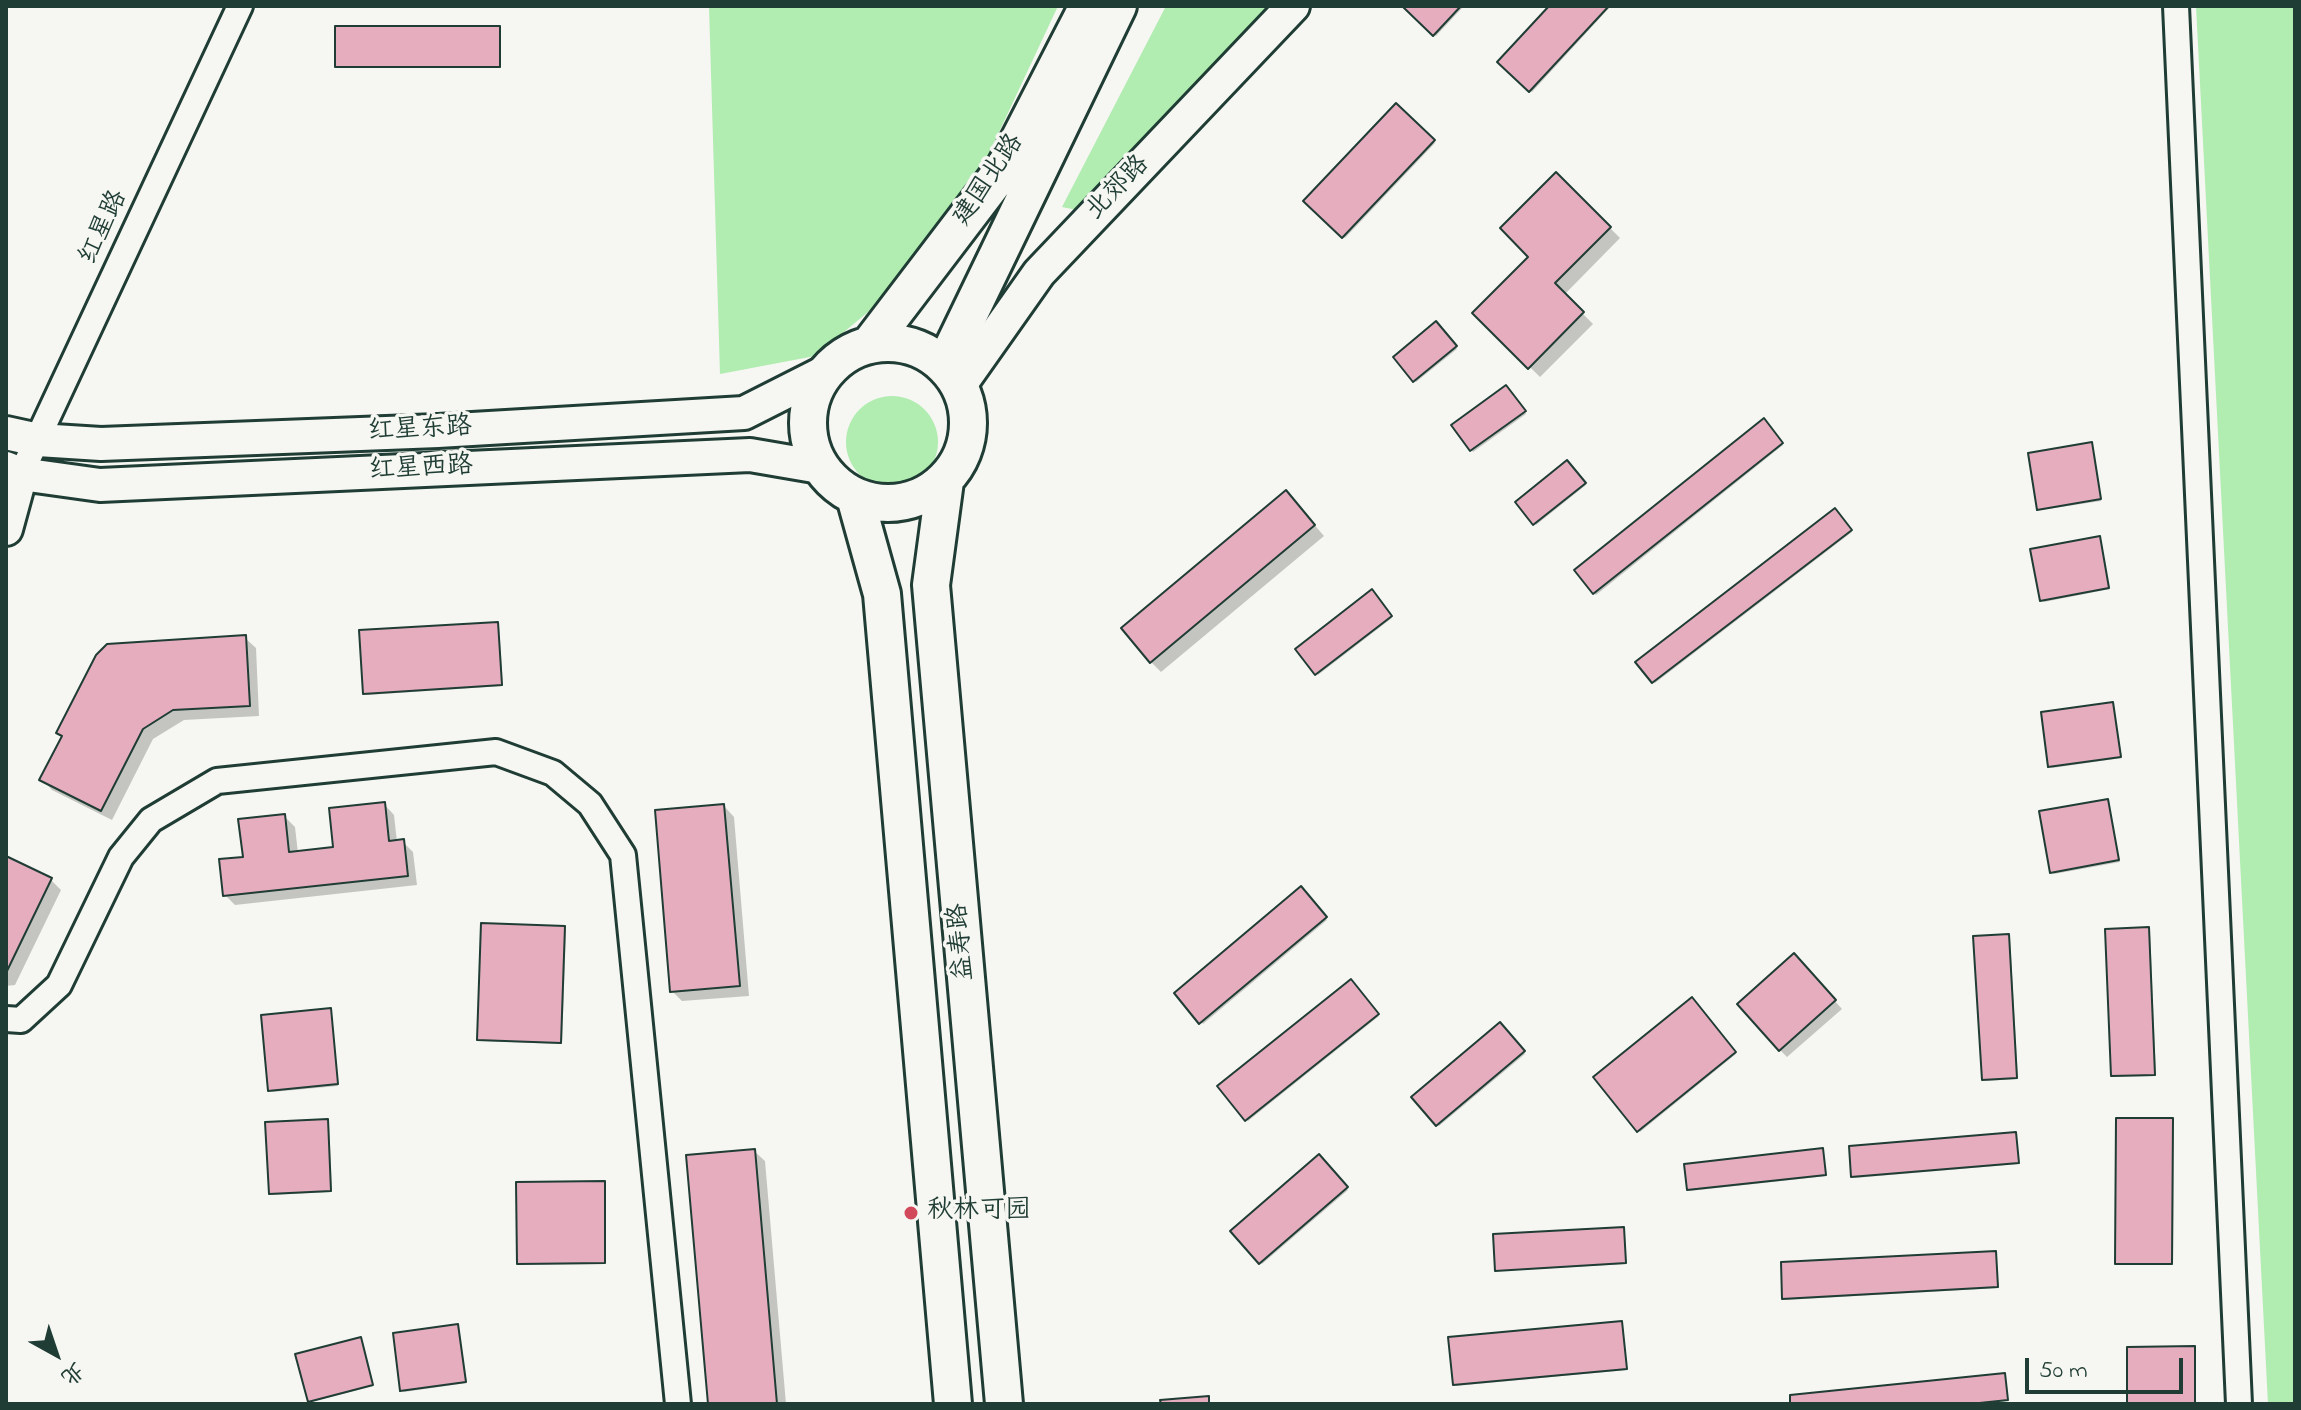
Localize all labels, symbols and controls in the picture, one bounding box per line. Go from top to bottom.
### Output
street label: 建国北路 [948,129,1032,233]
street label: 北郊路 [1081,150,1157,228]
street label: 红星路 [74,186,136,270]
street label: 红星东路 [367,413,473,449]
street label: 红星西路 [368,452,474,488]
street label: 益寿路 [944,902,982,982]
place label: 秋林可园 [927,1197,1031,1229]
marker: 秋林可园 [902,1204,920,1222]
north arrow [16,1314,96,1394]
scale bar [2029,1342,2187,1392]
text: 北 [53,1353,90,1392]
text: 50 m [2039,1354,2088,1389]

